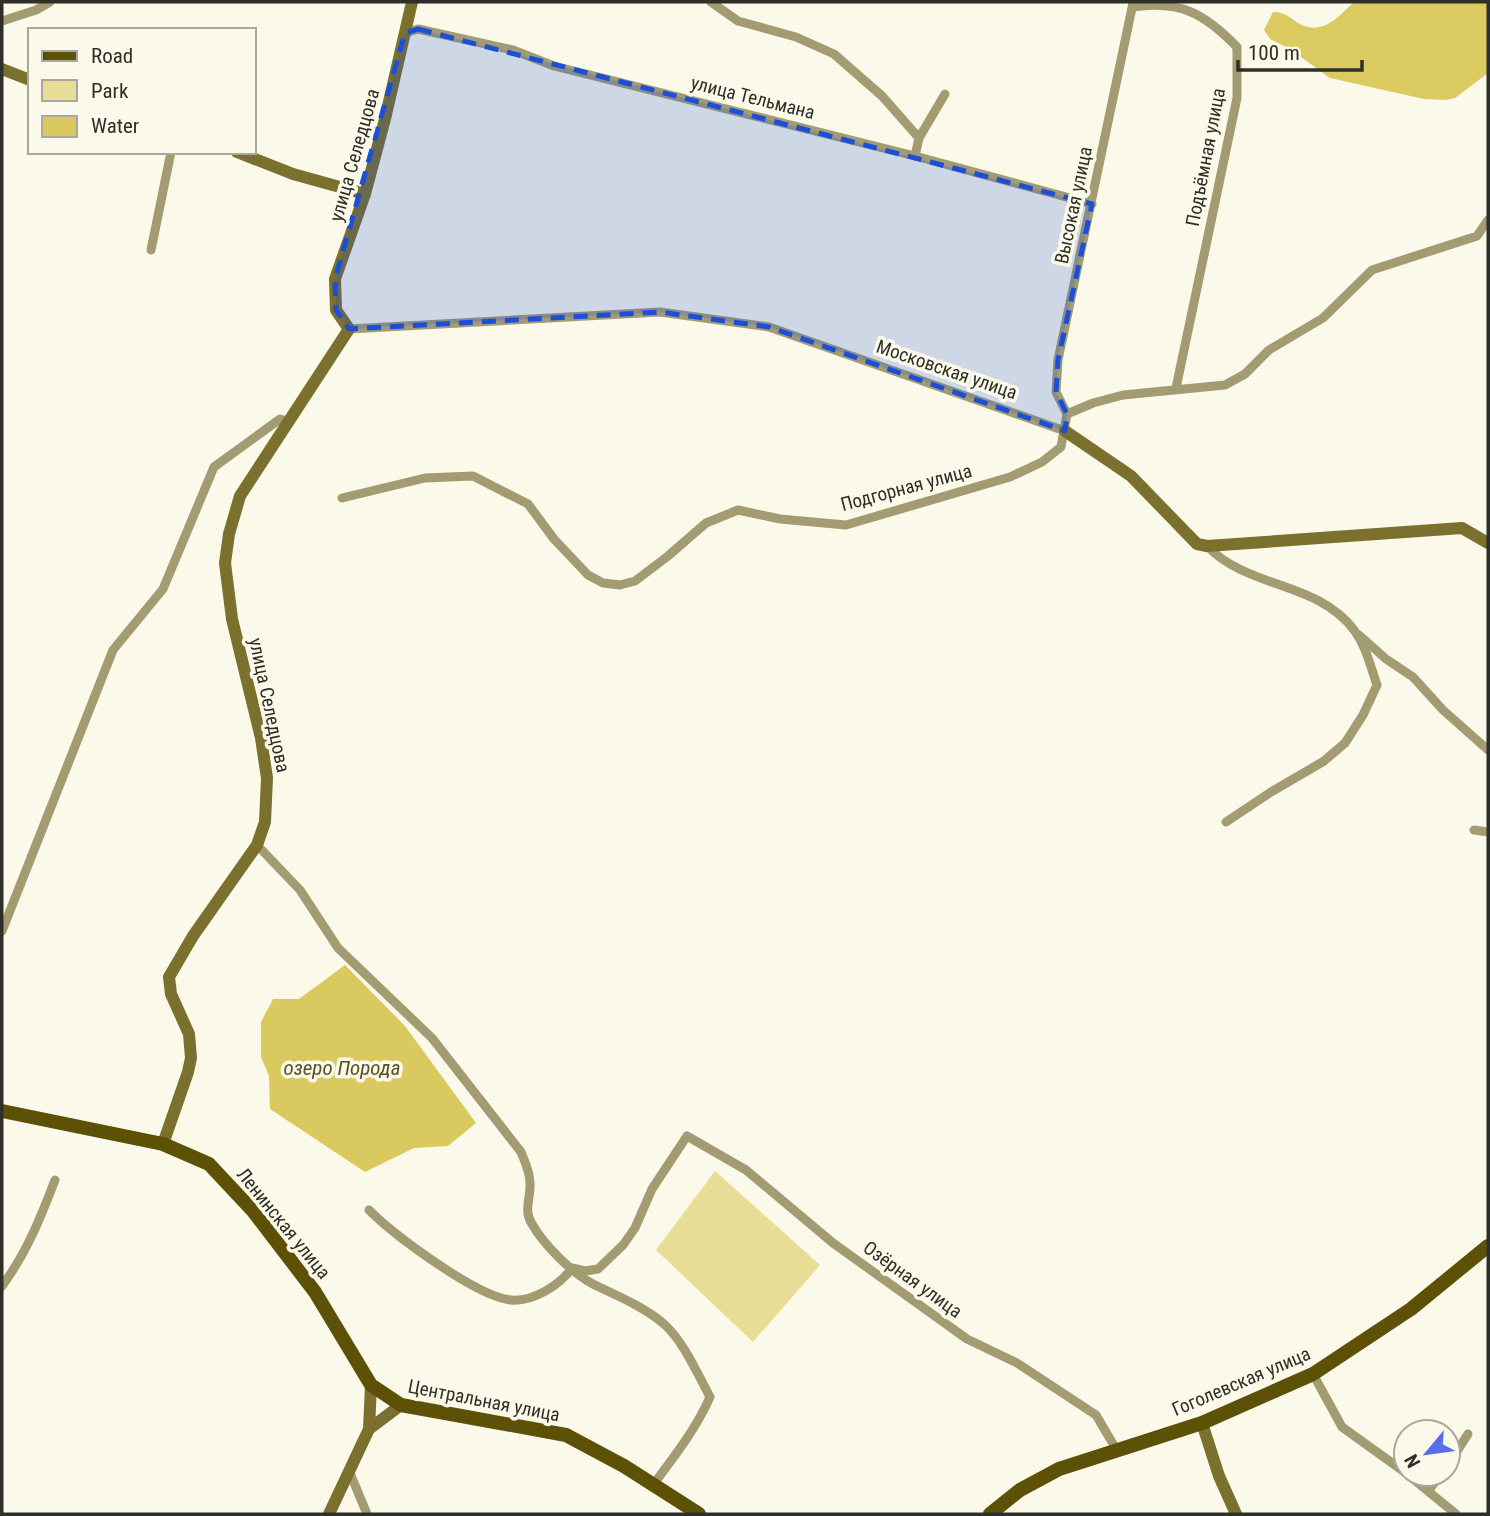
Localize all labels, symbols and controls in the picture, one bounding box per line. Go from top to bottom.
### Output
legend [28,28,256,154]
scale bar [1238,28,1362,72]
text: 100 m [1248,41,1300,65]
text: Road [91,44,133,68]
street label: улица Тельмана [689,71,817,124]
text: Park [91,79,129,103]
street label: улица Селедцова [325,86,384,224]
street label: Подъёмная улица [1181,86,1230,228]
text: Water [91,114,139,138]
street label: Высокая улица [1050,144,1097,266]
street label: Московская улица [873,335,1020,404]
street label: Подгорная улица [838,459,974,516]
street label: улица Селедцова [244,636,295,774]
water label: озеро Порода [283,1056,401,1080]
street label: Ленинская улица [232,1163,335,1283]
street label: Озёрная улица [859,1236,967,1323]
street label: Гоголевская улица [1169,1342,1314,1421]
street label: Центральная улица [406,1374,562,1427]
north arrow [1392,1418,1462,1488]
text: N [1400,1450,1425,1472]

